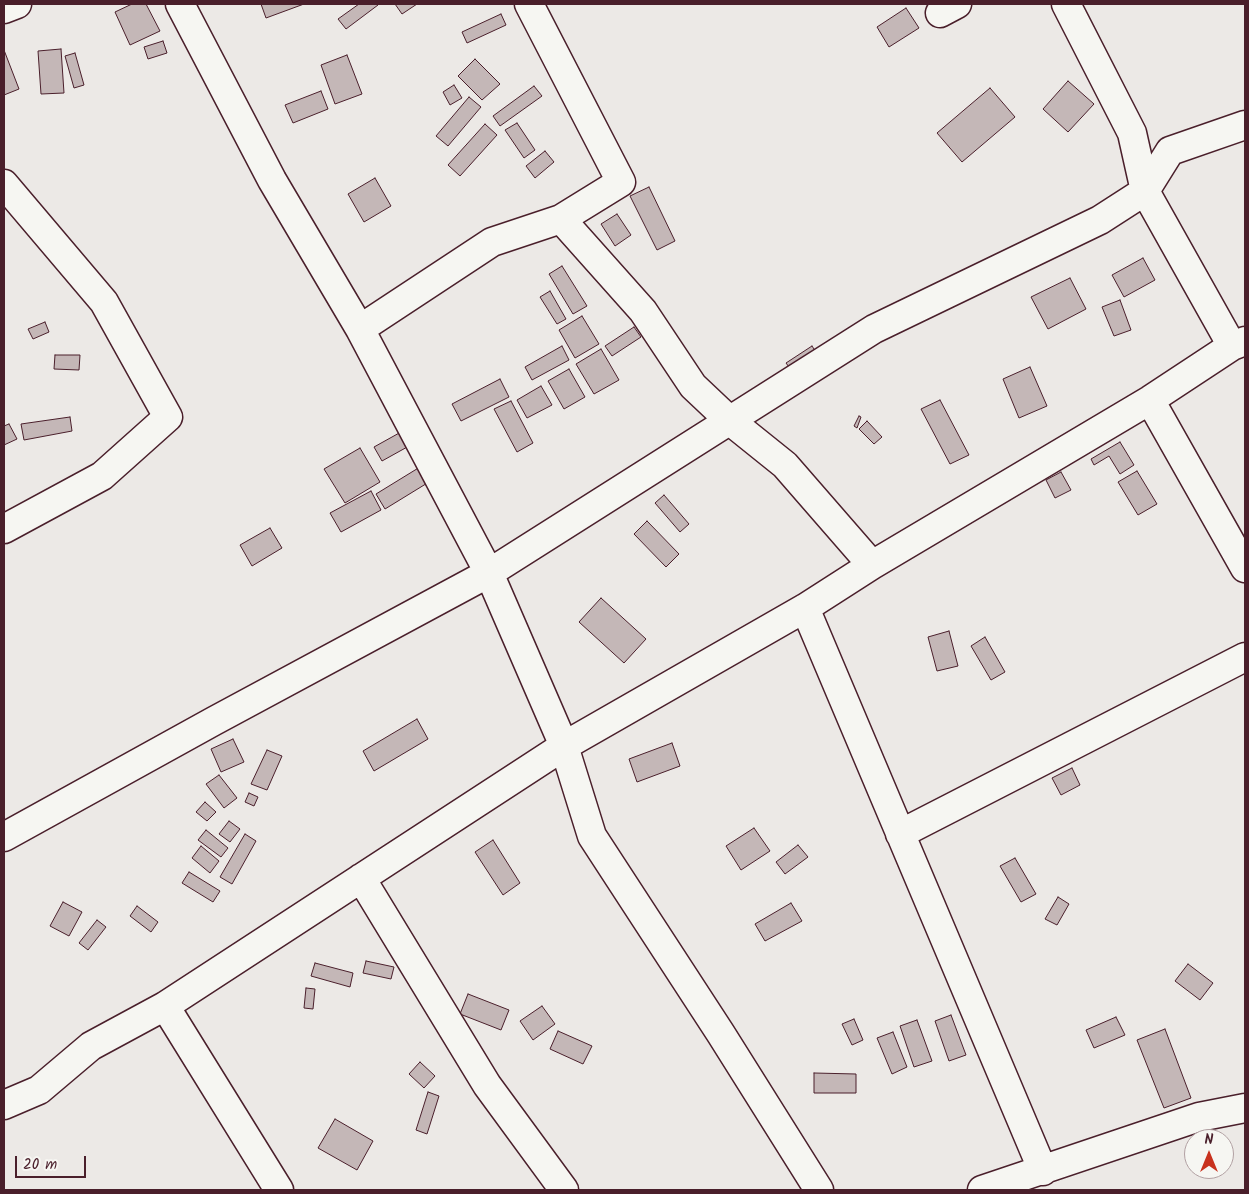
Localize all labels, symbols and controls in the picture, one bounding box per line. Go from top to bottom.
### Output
north arrow [1184,1129,1234,1179]
text: N [1205,1129,1213,1151]
scale bar [18,1146,89,1178]
text: 20 m [23,1153,57,1177]

